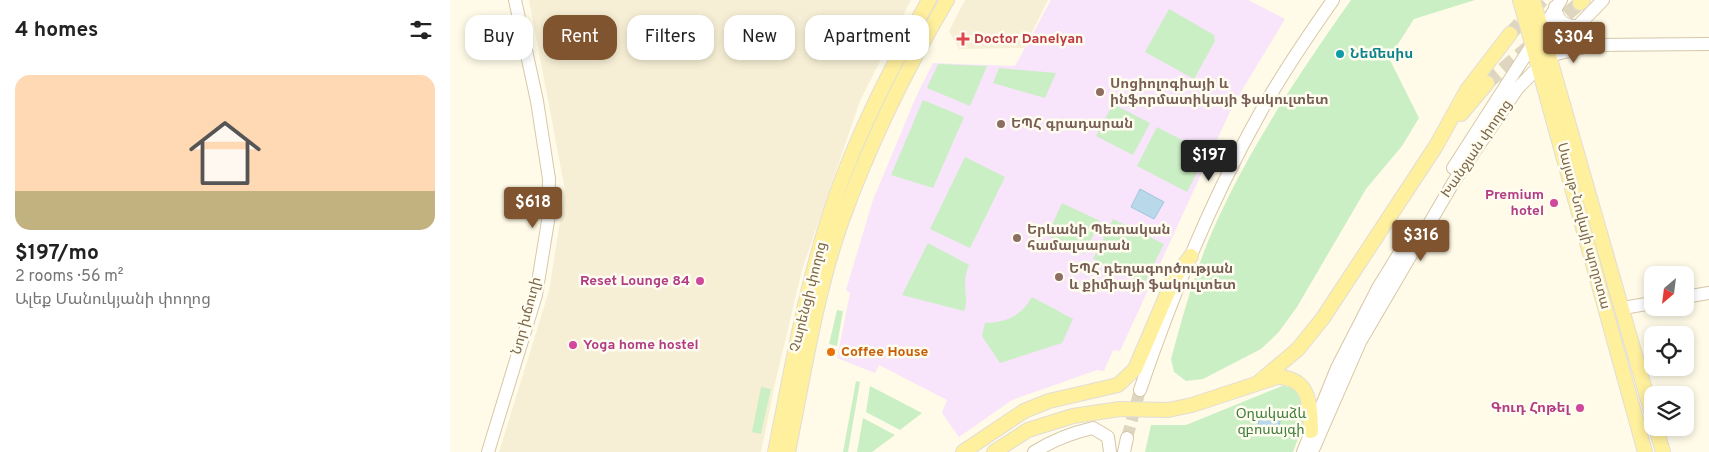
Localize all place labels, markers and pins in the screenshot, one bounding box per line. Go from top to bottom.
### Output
pin: $304 [1544,22,1604,64]
place label: Doctor Danelyan [974,31,1083,48]
marker: Doctor Danelyan [956,32,970,46]
place label: Նեմեսիս [1350,46,1413,63]
marker: Նեմեսիս [1334,48,1346,60]
place label: Սոցիոլոգիայի և ինֆորմատիկայի ֆակուլտետ [1110,76,1329,109]
marker: Սոցիոլոգիայի և ինֆորմատիկայի ֆակուլտետ [1094,86,1106,98]
place label: ԵՊՀ գրադարան [1011,116,1133,133]
marker: ԵՊՀ գրադարան [995,118,1007,130]
pin: $197 [1179,140,1239,182]
pin: $618 [503,186,563,229]
place label: Premium hotel [1485,187,1544,220]
marker: Premium hotel [1548,197,1560,209]
pin: $316 [1391,220,1451,262]
place label: Երևանի Պետական համալսարան [1027,222,1171,255]
marker: Երևանի Պետական համալսարան [1011,232,1023,244]
place label: ԵՊՀ դեղագործության և քիմիայի ֆակուլտետ [1069,261,1236,294]
marker: ԵՊՀ դեղագործության և քիմիայի ֆակուլտետ [1053,271,1065,283]
place label: Reset Lounge 84 [580,273,690,290]
marker: Reset Lounge 84 [694,275,706,287]
place label: Yoga home hostel [583,337,699,354]
marker: Yoga home hostel [567,339,579,351]
place label: Coffee House [841,344,929,361]
marker: Coffee House [825,346,837,358]
place label: Գուդ Հոթել [1491,400,1572,417]
marker: Գուդ Հոթել [1574,402,1586,414]

